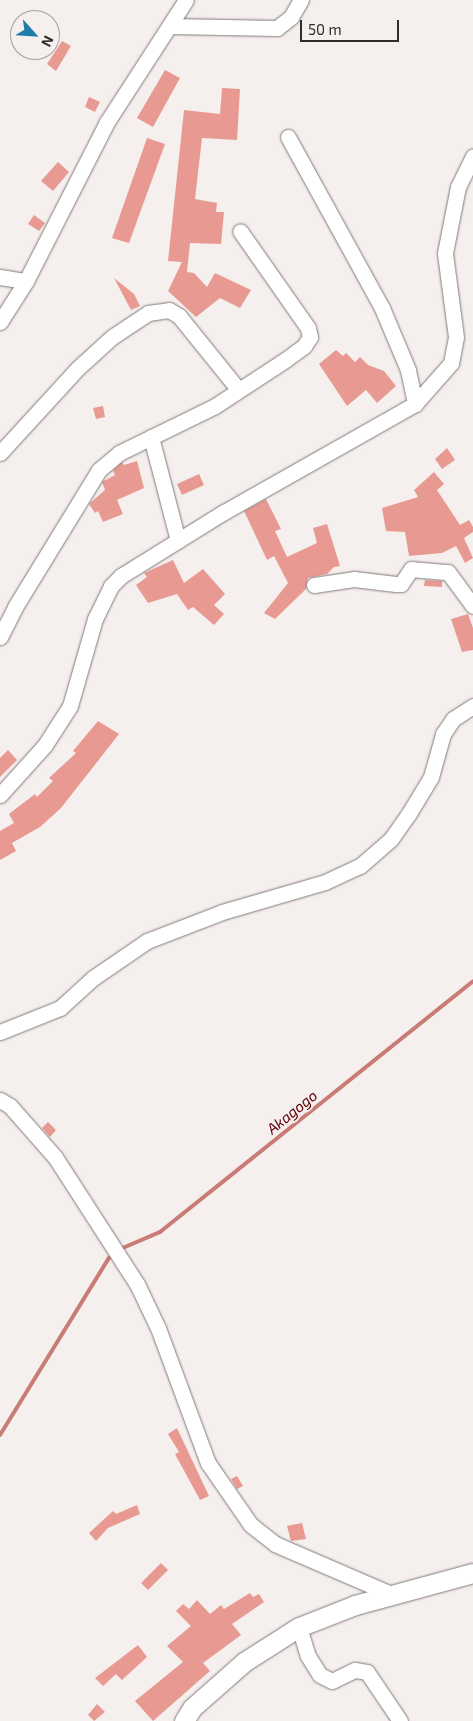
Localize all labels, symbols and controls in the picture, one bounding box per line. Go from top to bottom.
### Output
north arrow [10,10,60,60]
scale bar [303,10,402,42]
text: 50 m [308,20,342,38]
text: N [38,33,58,50]
water label: Akagogo [263,1086,321,1138]

